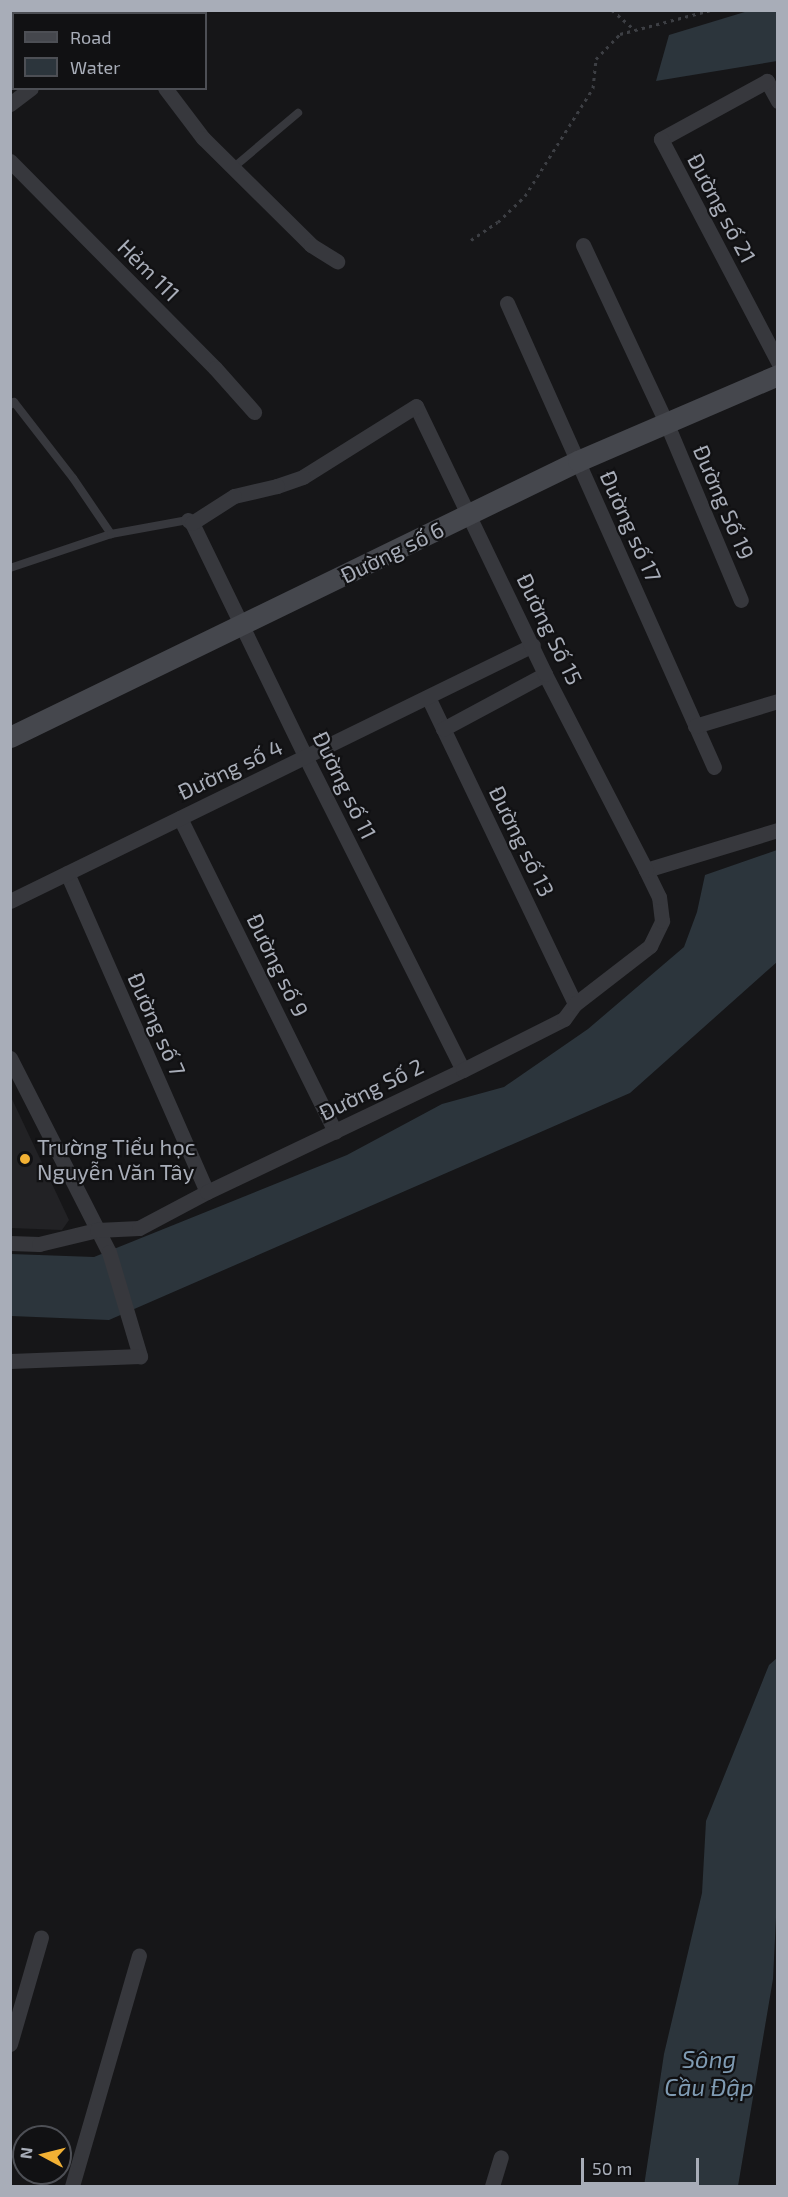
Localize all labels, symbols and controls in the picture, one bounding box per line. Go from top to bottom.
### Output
legend [12,12,207,90]
text: Road [70,26,111,48]
text: Water [70,56,120,78]
street label: Đường số 21 [682,149,762,267]
street label: Hẻm 111 [112,233,186,307]
street label: Đường Số 19 [688,441,760,563]
street label: Đường số 17 [595,466,667,586]
street label: Đường số 6 [336,516,448,588]
street label: Đường Số 15 [512,569,588,689]
street label: Đường số 11 [308,727,382,843]
street label: Đường số 4 [173,733,287,805]
street label: Đường số 13 [484,781,560,901]
street label: Đường số 9 [242,909,314,1021]
street label: Đường số 7 [122,968,192,1080]
street label: Đường Số 2 [315,1052,427,1126]
place label: Trường Tiểu học Nguyễn Văn Tây [37,1133,196,1184]
marker: Trường Tiểu học Nguyễn Văn Tây [18,1152,32,1166]
water label: Sông Cầu Đập [664,2045,754,2101]
north arrow [12,2125,72,2185]
text: N [15,2146,36,2160]
scale bar [584,2146,702,2184]
text: 50 m [592,2157,632,2179]

